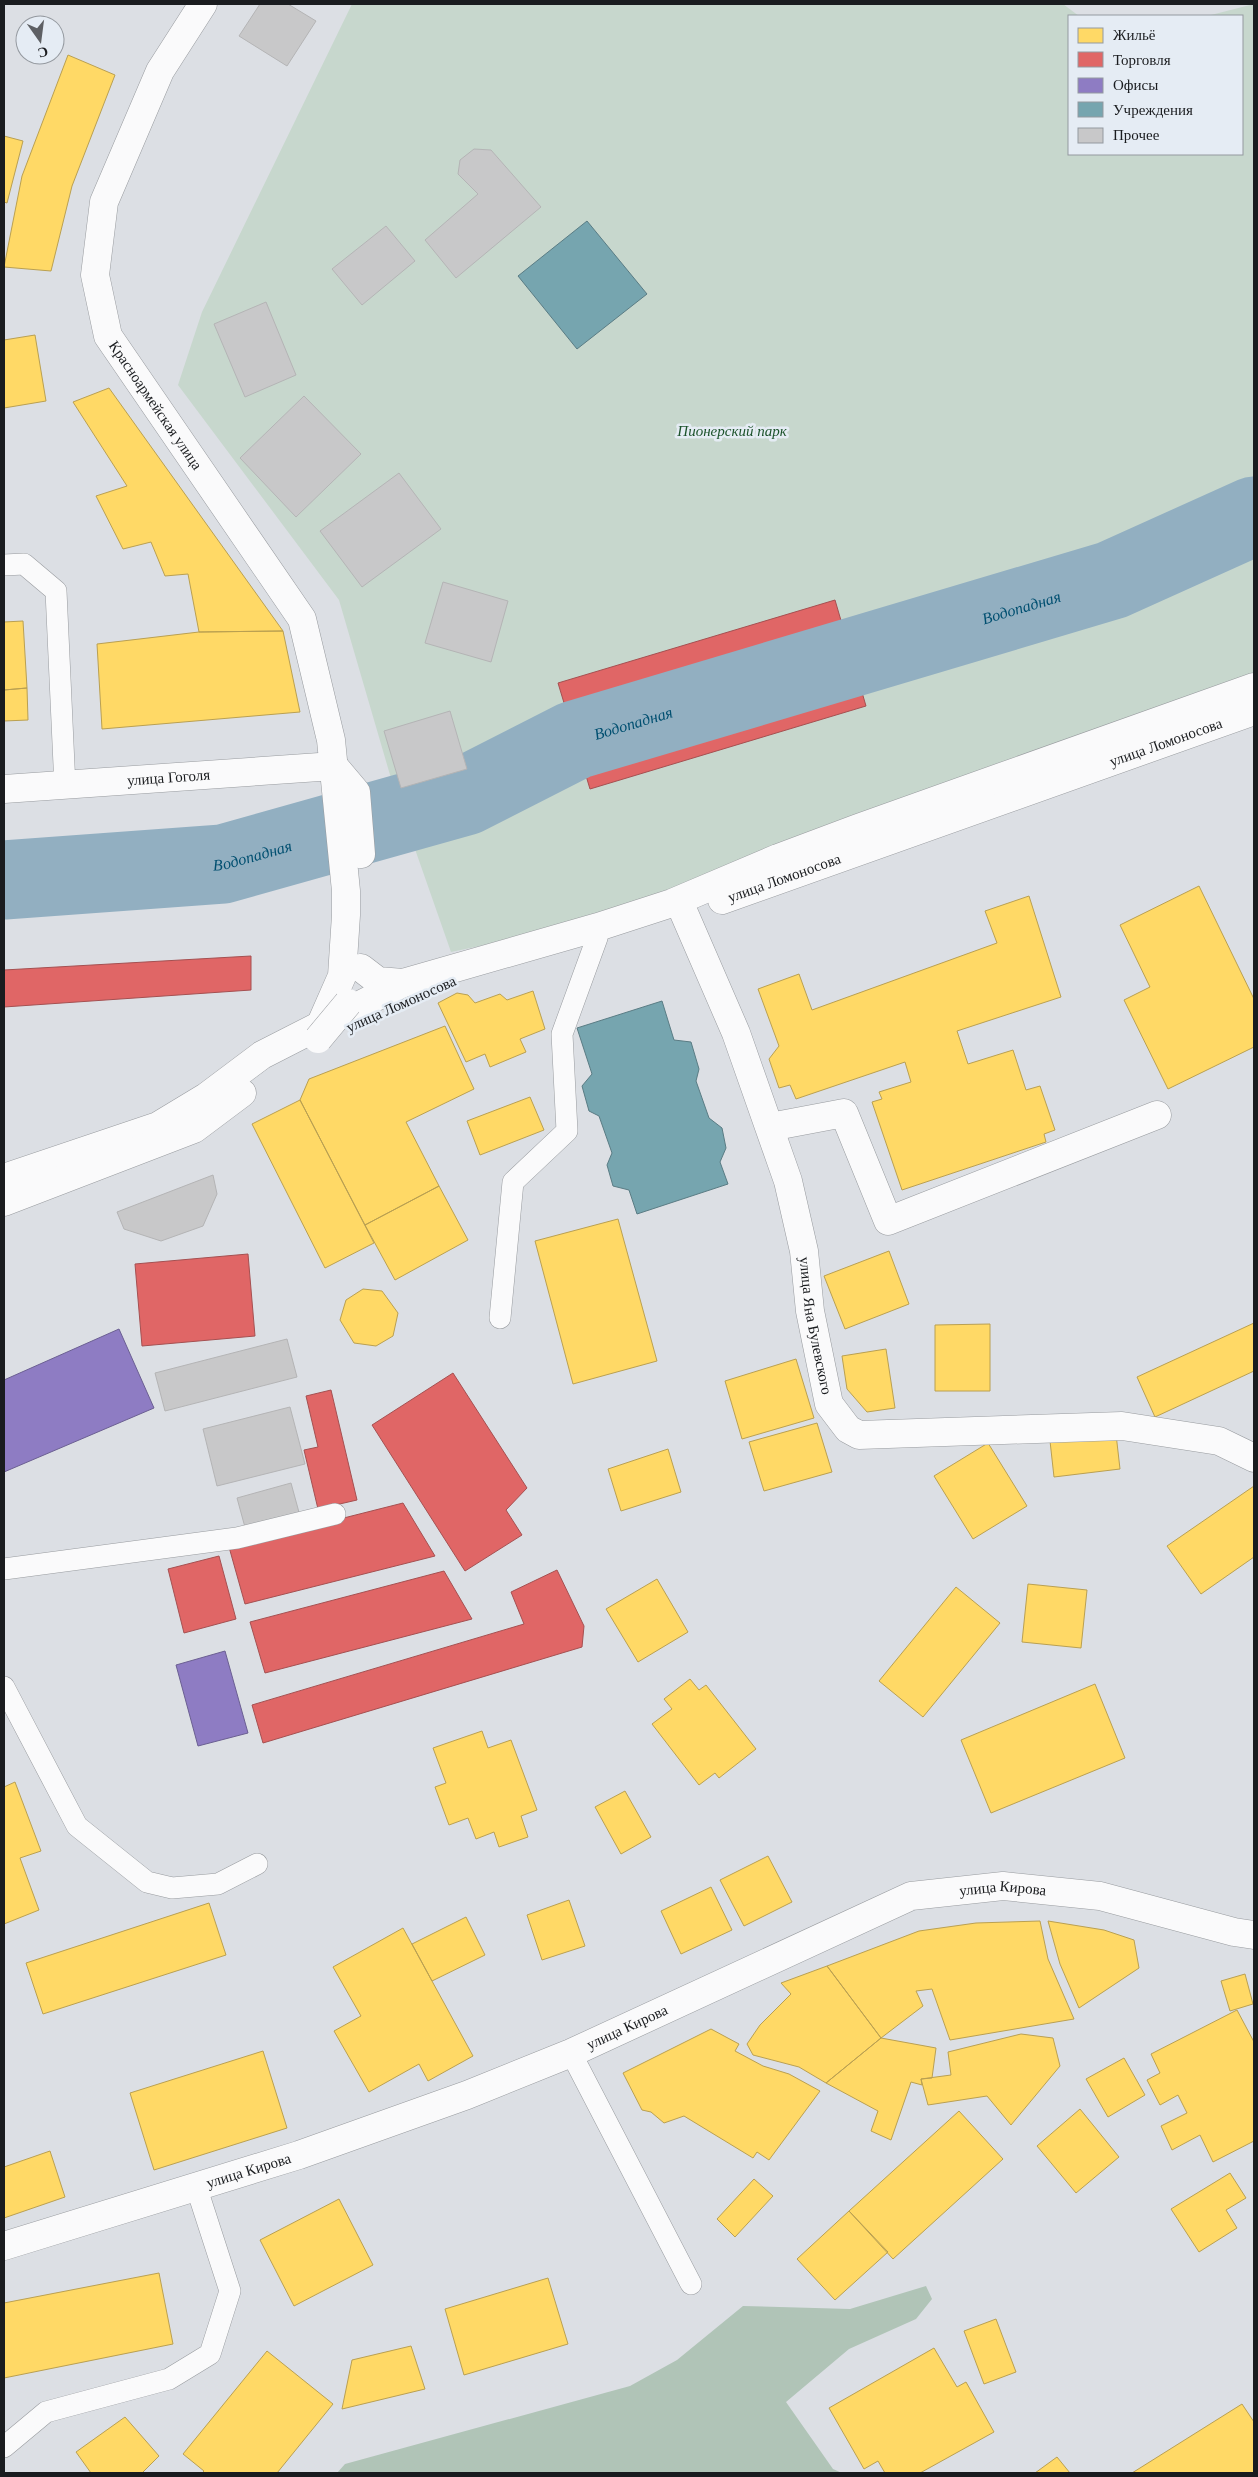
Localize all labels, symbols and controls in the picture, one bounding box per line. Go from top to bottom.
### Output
north arrow [15,15,65,65]
legend [1068,15,1243,155]
text: Жильё [1113,27,1156,43]
text: С [36,44,50,61]
text: Торговля [1113,52,1171,68]
text: Офисы [1113,77,1158,93]
text: Учреждения [1113,102,1193,118]
text: Прочее [1113,127,1160,143]
street label: Красноармейская улица [106,338,205,473]
park label: Пионерский парк [676,423,788,439]
water label: Водопадная [980,588,1063,627]
water label: Водопадная [592,703,675,743]
street label: улица Ломоносова [1107,715,1225,770]
street label: улица Гоголя [127,767,211,788]
water label: Водопадная [212,837,294,874]
street label: улица Ломоносова [726,850,843,905]
street label: улица Ломоносова [344,972,459,1035]
street label: улица Яна Булевского [797,1256,835,1396]
street label: улица Кирова [958,1878,1047,1899]
street label: улица Кирова [584,2001,670,2053]
street label: улица Кирова [204,2150,293,2191]

